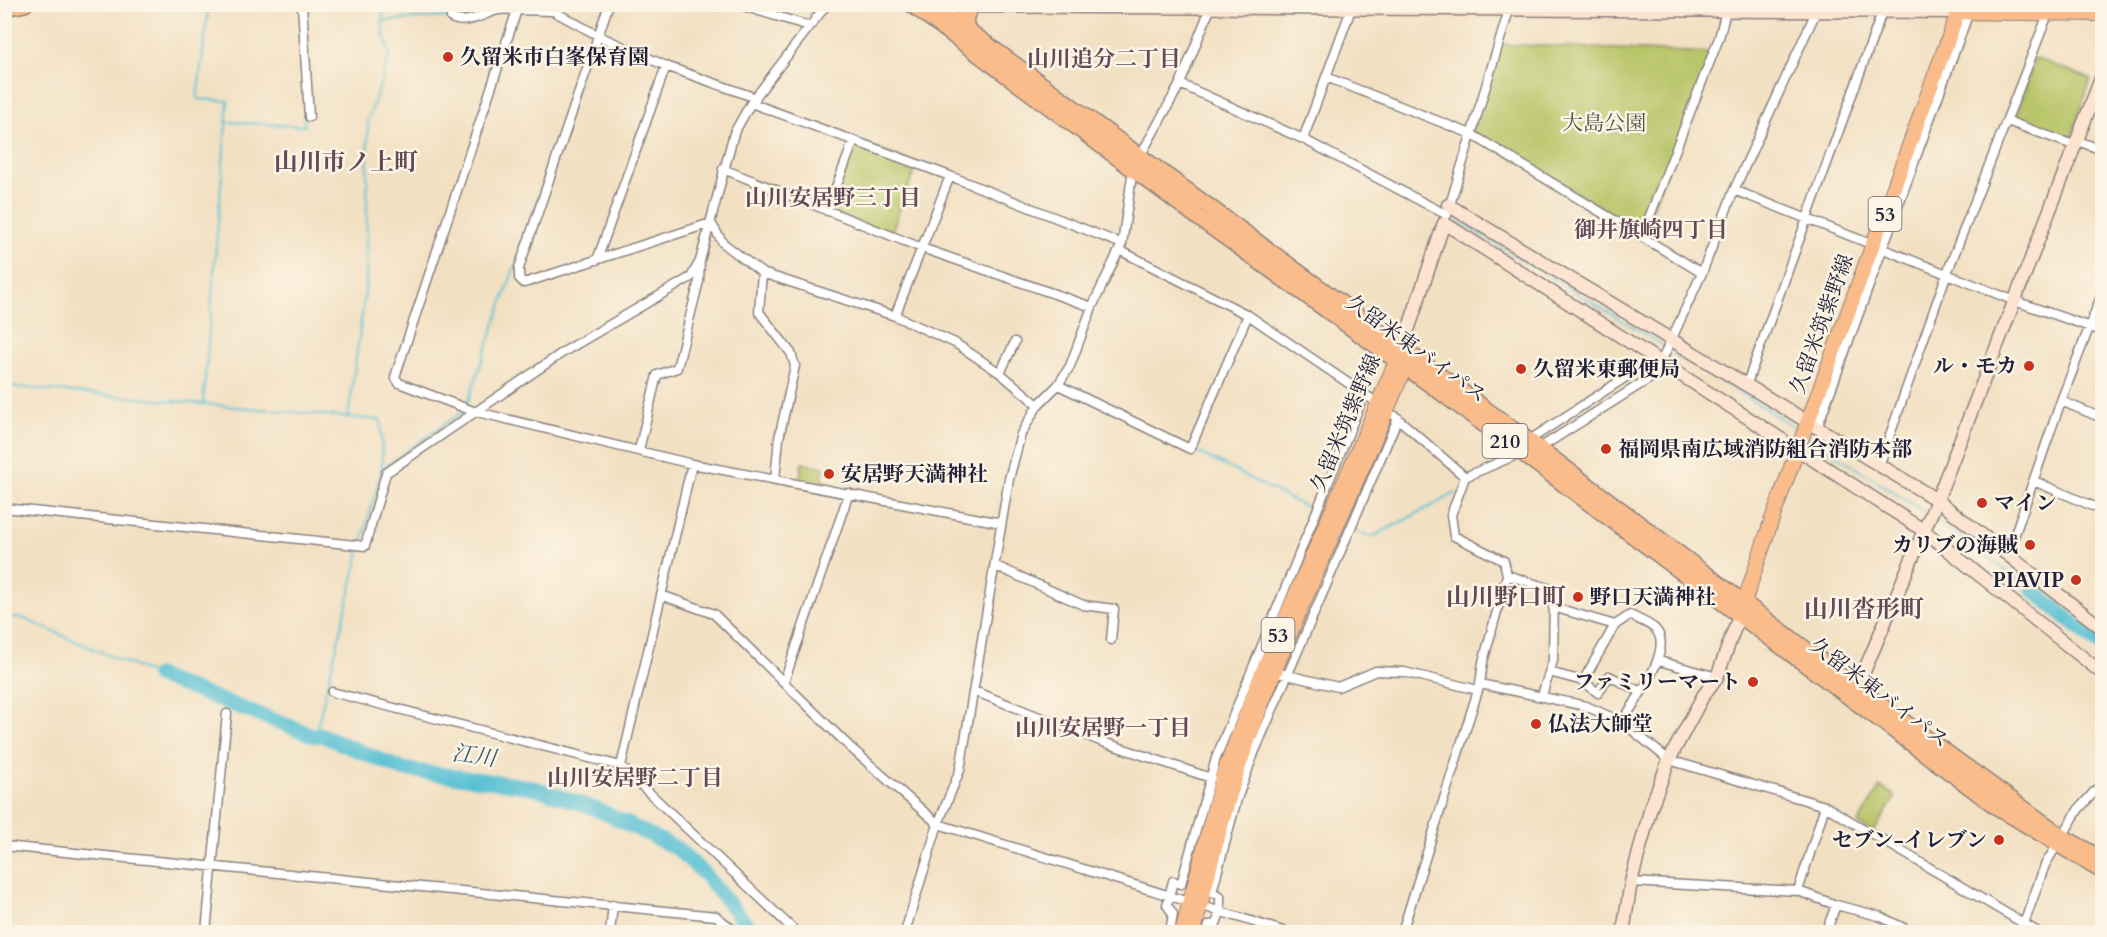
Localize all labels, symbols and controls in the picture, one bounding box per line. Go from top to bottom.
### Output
place label: 久留米市白峯保育園 [460,43,649,72]
district label: 山川追分二丁目 [1027,44,1181,74]
marker: 久留米市白峯保育園 [441,50,455,64]
park label: 大島公園 [1562,109,1646,138]
district label: 山川市ノ上町 [274,146,418,179]
district label: 山川安居野三丁目 [745,183,921,213]
road number: 53 [1868,197,1902,231]
district label: 御井旗崎四丁目 [1574,215,1728,245]
street label: 久留米筑紫野線 [1783,250,1861,398]
street label: 久留米東バイパス [1340,288,1492,410]
street label: 久留米筑紫野線 [1304,350,1388,496]
place label: ル・モカ [1933,352,2017,381]
place label: 久留米東郵便局 [1533,355,1680,384]
marker: ル・モカ [2022,359,2036,373]
marker: 久留米東郵便局 [1514,362,1528,376]
road number: 210 [1482,424,1528,458]
place label: 福岡県南広域消防組合消防本部 [1618,435,1912,464]
marker: 福岡県南広域消防組合消防本部 [1599,442,1613,456]
place label: 安居野天満神社 [841,460,988,489]
marker: 安居野天満神社 [822,467,836,481]
place label: マイン [1994,489,2057,518]
marker: マイン [1975,496,1989,510]
place label: カリブの海賊 [1892,531,2018,560]
marker: カリブの海賊 [2023,538,2037,552]
place label: PIAVIP [1993,566,2064,595]
marker: PIAVIP [2069,573,2083,587]
district label: 山川野口町 [1446,581,1566,614]
place label: 野口天満神社 [1590,583,1716,612]
marker: 野口天満神社 [1571,590,1585,604]
district label: 山川沓形町 [1804,593,1924,626]
road number: 53 [1262,618,1294,652]
street label: 久留米東バイパス [1803,631,1955,755]
place label: ファミリーマート [1573,668,1741,697]
marker: ファミリーマート [1746,675,1760,689]
place label: 仏法大師堂 [1548,710,1653,739]
district label: 山川安居野一丁目 [1015,713,1191,743]
marker: 仏法大師堂 [1529,717,1543,731]
water label: 江川 [450,738,500,774]
district label: 山川安居野二丁目 [547,763,723,793]
place label: セブン-イレブン [1832,826,1987,855]
marker: セブン-イレブン [1992,833,2006,847]

